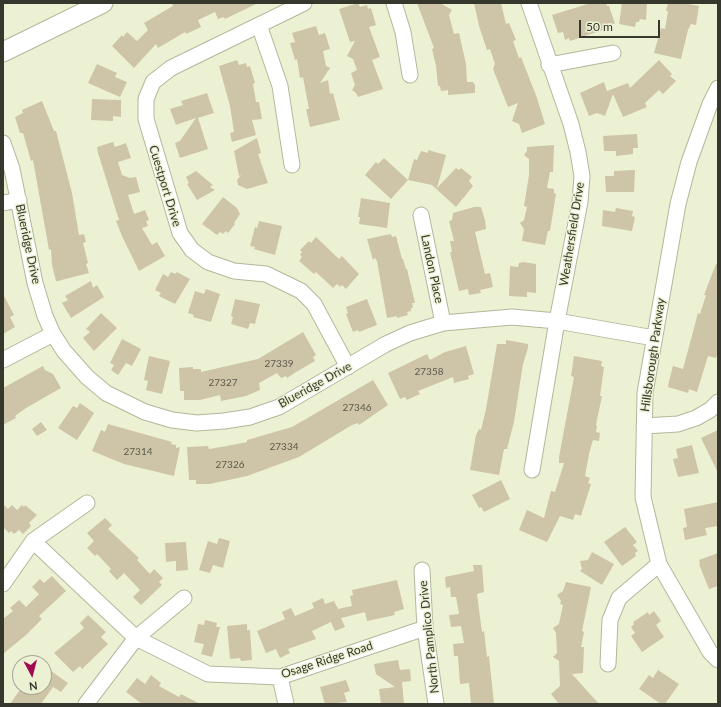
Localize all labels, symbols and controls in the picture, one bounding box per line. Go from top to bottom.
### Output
scale bar [581,12,662,38]
text: 50 m [586,19,613,34]
street label: Cuestport Drive [146,144,184,228]
street label: Weathersfield Drive [557,181,587,287]
street label: Blueridge Drive [12,203,44,285]
street label: Landon Place [418,233,446,305]
street label: Hillsborough Parkway [638,297,668,413]
house number: 27339 [265,358,293,370]
street label: Blueridge Drive [276,359,354,411]
house number: 27358 [415,366,443,378]
house number: 27327 [209,377,237,389]
house number: 27346 [343,402,371,414]
house number: 27334 [270,441,298,453]
house number: 27314 [124,446,152,458]
house number: 27326 [216,459,244,471]
street label: North Pamplico Drive [416,580,442,694]
street label: Osage Ridge Road [279,638,375,682]
north arrow [12,655,52,695]
text: N [28,679,38,693]

